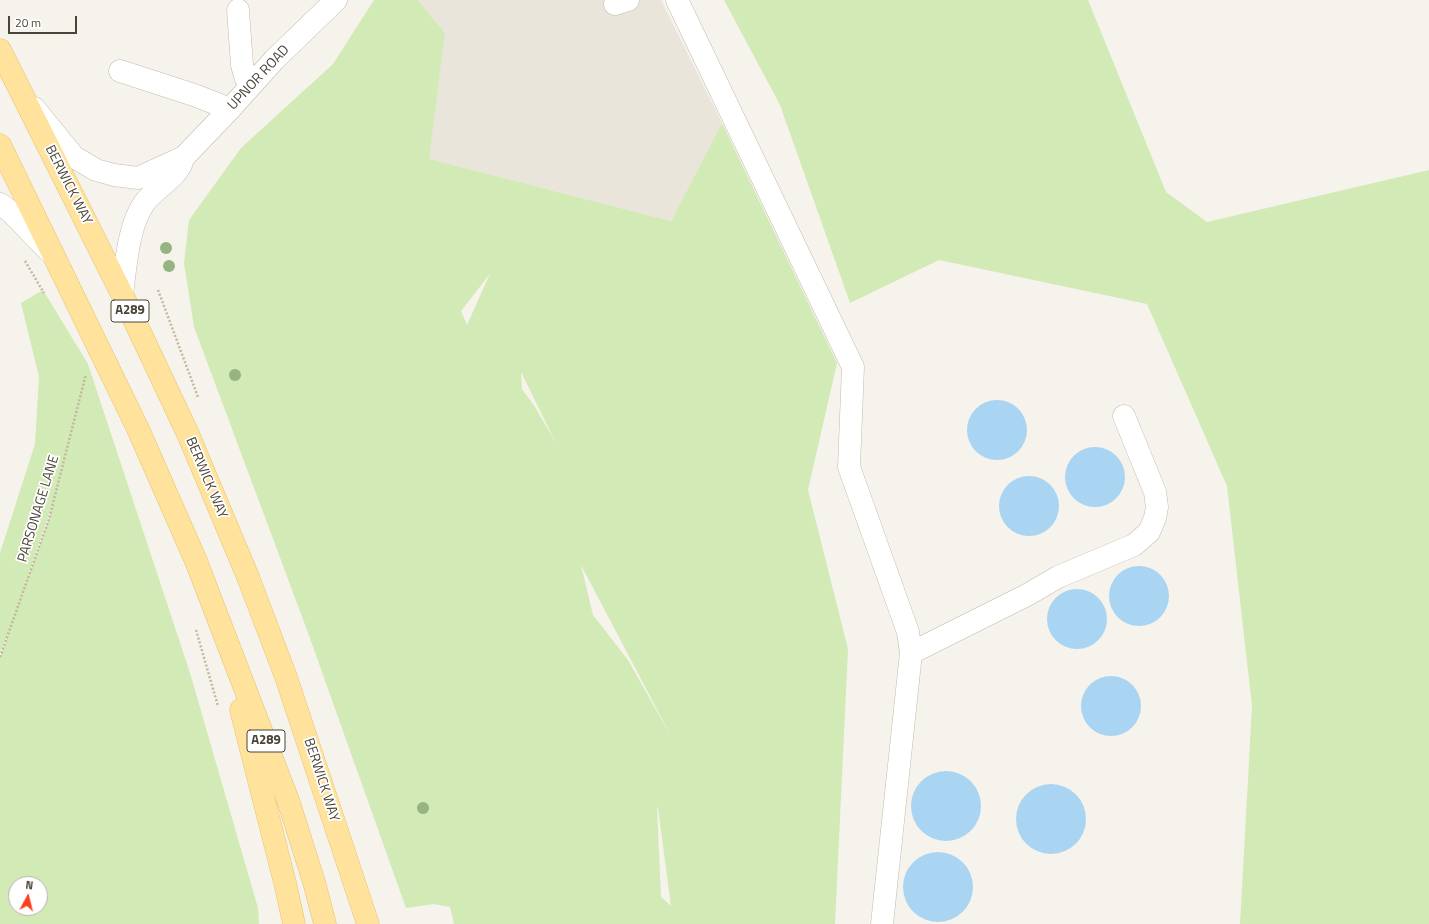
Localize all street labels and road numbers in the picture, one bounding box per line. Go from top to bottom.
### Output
street label: UPNOR ROAD [225,42,293,114]
street label: BERWICK WAY [41,143,95,227]
road number: A289 [111,300,149,322]
street label: BERWICK WAY [181,435,231,521]
street label: PARSONAGE LANE [15,453,63,565]
road number: A289 [247,730,285,752]
street label: BERWICK WAY [300,736,342,824]

